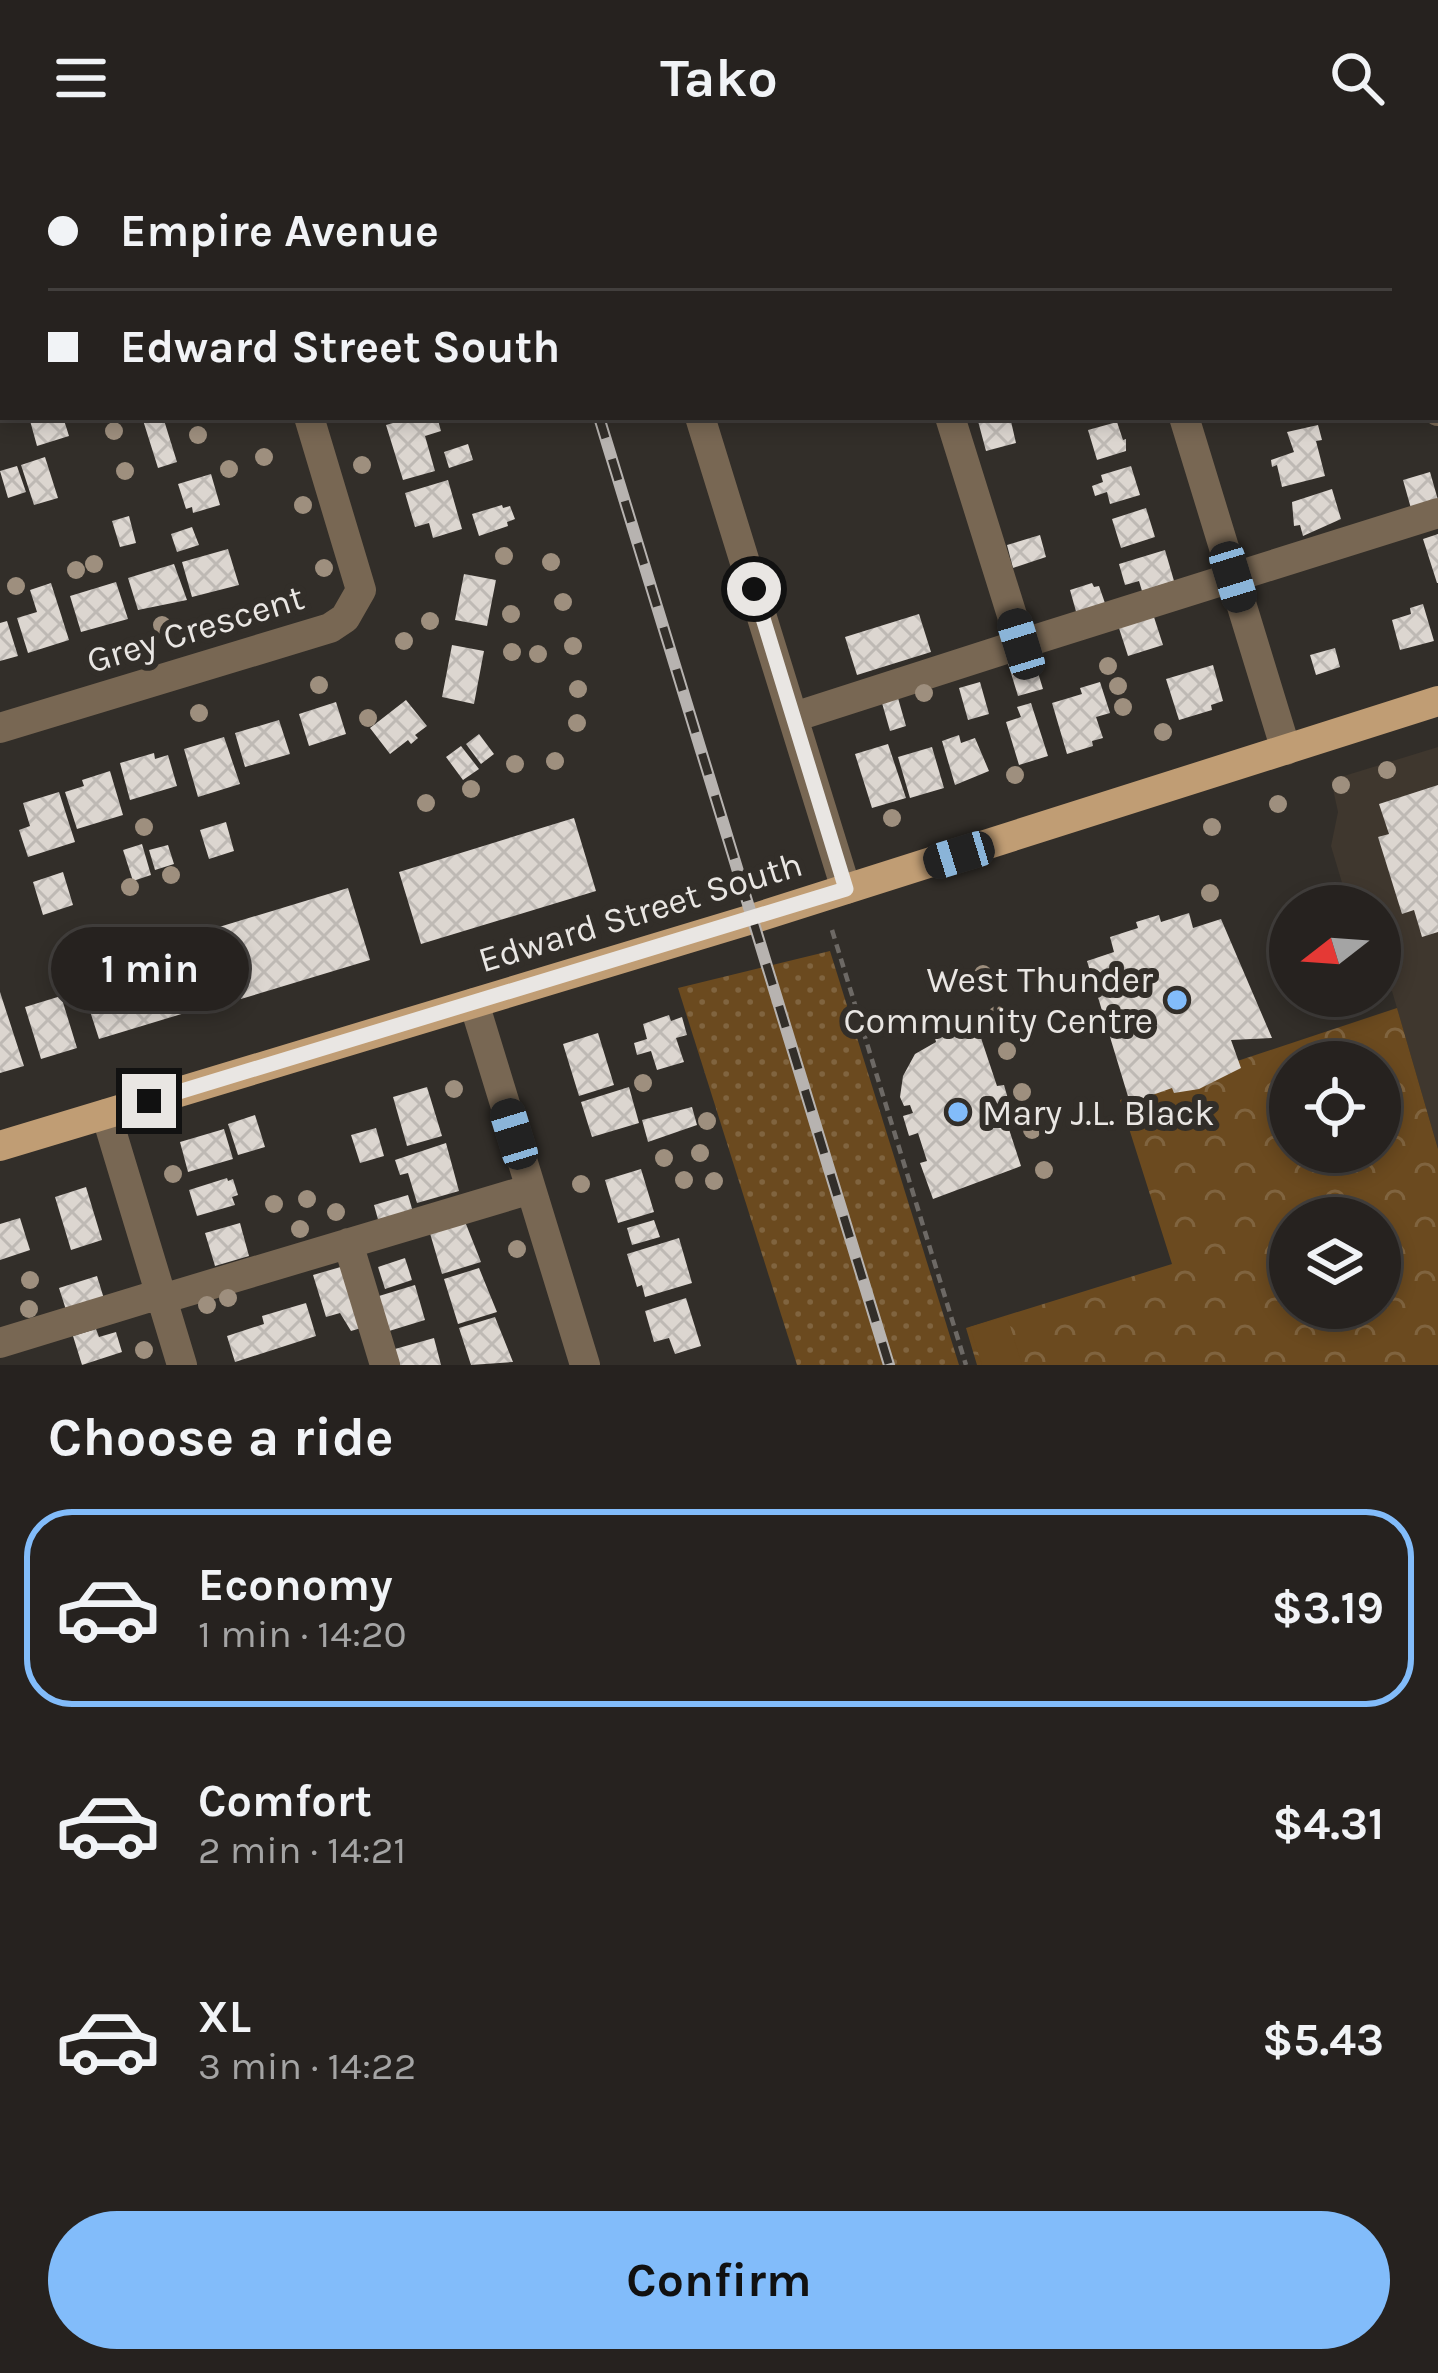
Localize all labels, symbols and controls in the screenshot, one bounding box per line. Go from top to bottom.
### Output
icon: menu [48,45,114,111]
icon: search [1324,45,1390,111]
text: Tako [660,46,778,110]
text: Empire Avenue [120,205,439,257]
text: Edward Street South [120,321,560,373]
car [1205,537,1261,617]
route start [727,562,781,616]
street label: Grey Crescent [82,576,309,682]
car [993,604,1049,684]
car [919,827,999,883]
street label: Edward Street South [473,843,807,981]
north arrow [1269,885,1401,1017]
map controls [1269,885,1401,1329]
callout: 1 min [50,927,248,1011]
text: 1 min [101,946,199,992]
place label: West Thunder Community Centre [843,959,1154,1042]
marker: West Thunder Community Centre [1164,987,1190,1013]
button: locate [1269,1041,1401,1173]
route end [122,1074,176,1128]
place label: Mary J.L. Black [982,1092,1215,1134]
car [486,1094,542,1174]
marker: Mary J.L. Black [945,1099,971,1125]
button: layers [1269,1197,1401,1329]
text: Choose a ride [48,1405,394,1469]
icon: car [54,1554,162,1662]
text: Economy [198,1559,393,1611]
text: $3.19 [1272,1582,1384,1634]
text: 1 min · 14:20 [198,1611,407,1657]
icon: car [54,1770,162,1878]
text: Comfort [198,1775,372,1827]
text: $4.31 [1273,1798,1384,1850]
text: 2 min · 14:21 [198,1827,406,1873]
icon: car [54,1986,162,2094]
text: XL [198,1991,251,2043]
text: $5.43 [1262,2014,1384,2066]
text: 3 min · 14:22 [198,2043,416,2089]
button: Confirm [48,2211,1390,2349]

